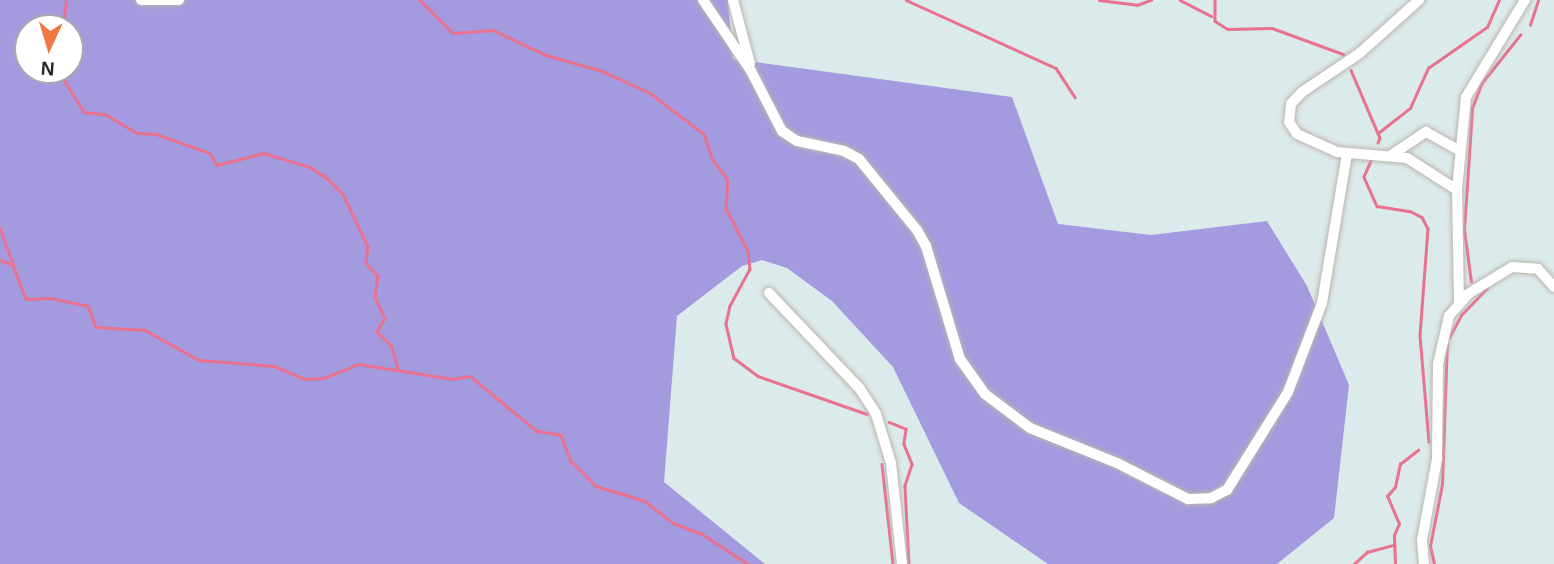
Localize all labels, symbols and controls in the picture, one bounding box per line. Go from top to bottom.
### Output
north arrow [14,14,84,84]
text: N [40,57,55,79]

